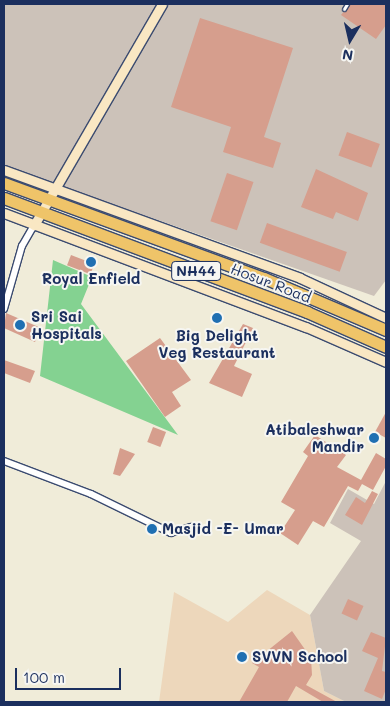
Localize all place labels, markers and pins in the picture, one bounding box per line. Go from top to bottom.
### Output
marker: Royal Enfield [85,256,97,268]
place label: Royal Enfield [42,270,140,288]
place label: Sri Sai Hospitals [31,307,102,342]
marker: Big Delight Veg Restaurant [211,312,223,324]
marker: Sri Sai Hospitals [13,318,27,332]
place label: Big Delight Veg Restaurant [159,326,275,361]
place label: Atibaleshwar Mandir [265,420,364,455]
marker: Atibaleshwar Mandir [368,432,380,444]
place label: Masjid -E- Umar [162,520,284,538]
marker: Masjid -E- Umar [146,523,158,535]
place label: SVVN School [252,648,347,666]
marker: SVVN School [236,651,248,663]

